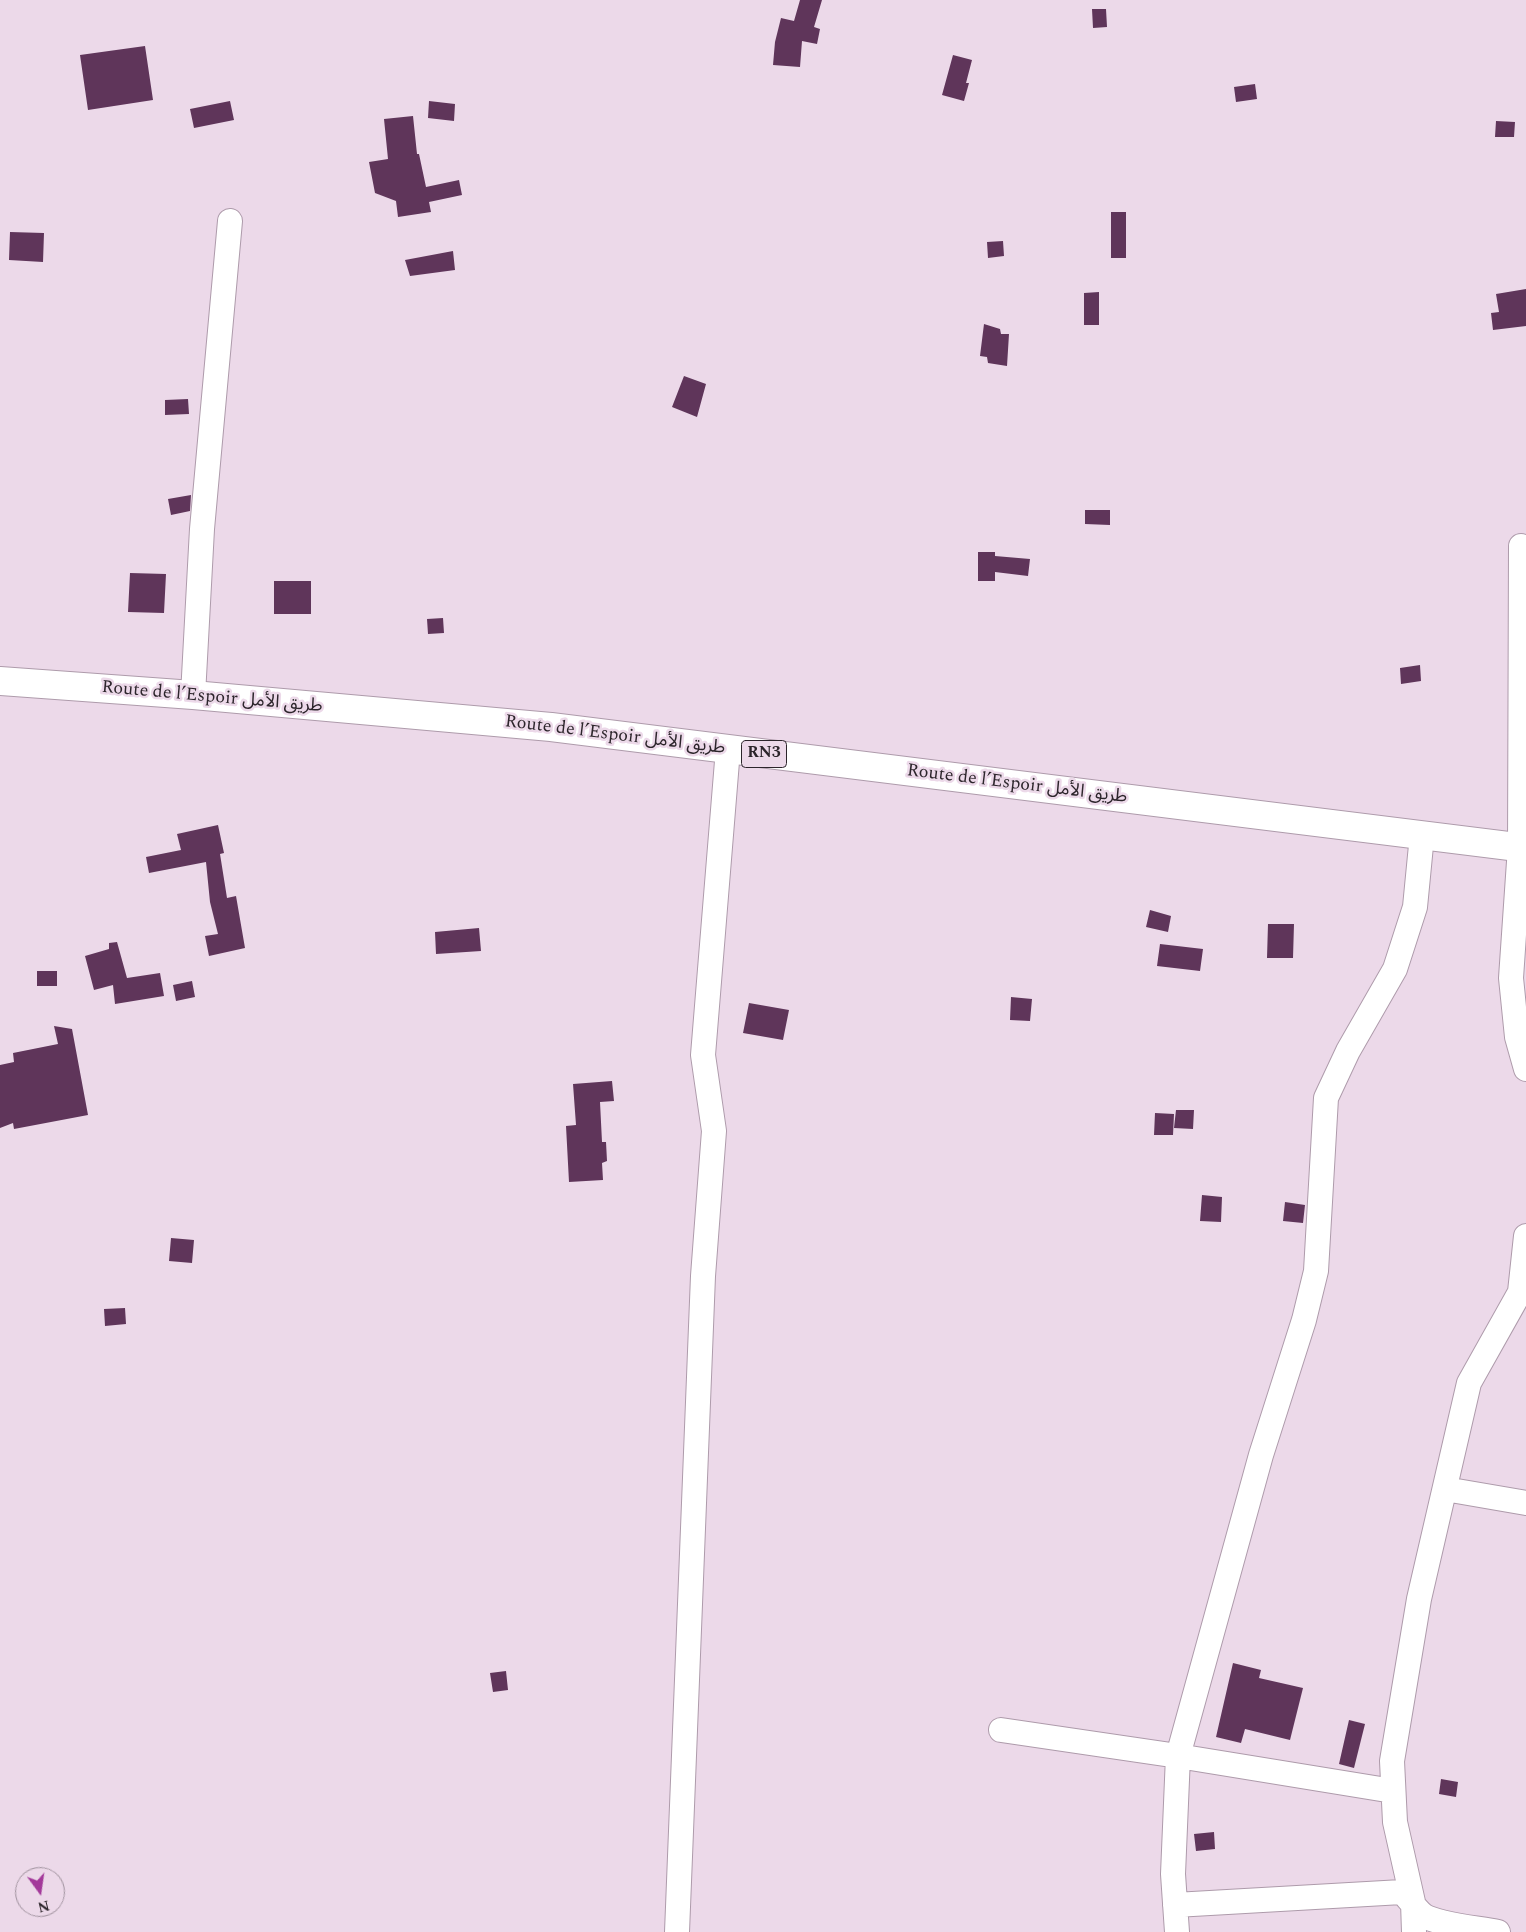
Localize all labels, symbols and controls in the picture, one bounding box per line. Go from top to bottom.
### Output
street label: Route de l’Espoir طريق الأمل [101,678,323,718]
street label: Route de l’Espoir طريق الأمل [504,712,726,760]
road number: RN3 [742,741,786,768]
street label: Route de l’Espoir طريق الأمل [906,761,1128,809]
north arrow [15,1867,65,1917]
text: N [35,1894,52,1918]

